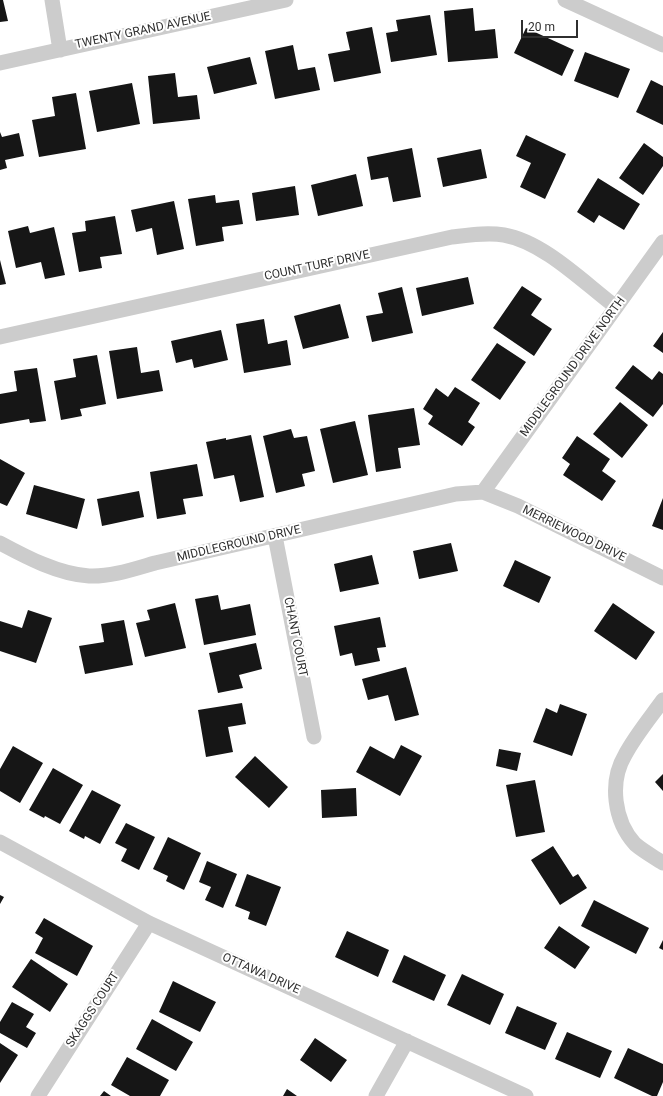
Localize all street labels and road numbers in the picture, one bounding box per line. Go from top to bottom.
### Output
street label: TWENTY GRAND AVENUE [74,10,212,52]
street label: COUNT TURF DRIVE [263,248,371,284]
street label: MIDDLEGROUND DRIVE NORTH [517,294,629,440]
street label: MERRIEWOOD DRIVE [520,503,628,565]
street label: MIDDLEGROUND DRIVE [176,523,302,565]
street label: CHANT COURT [280,596,310,678]
street label: OTTAWA DRIVE [220,950,302,998]
street label: SKAGGS COURT [63,970,123,1050]

